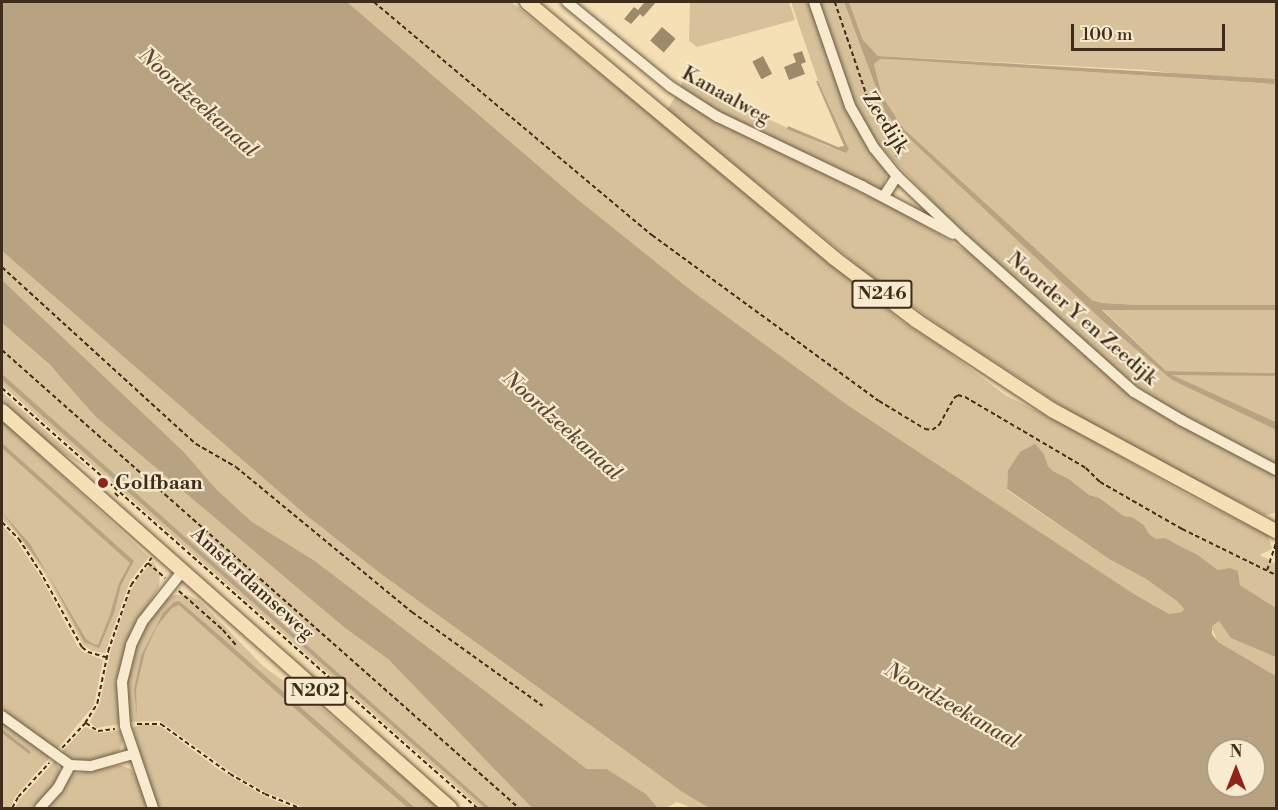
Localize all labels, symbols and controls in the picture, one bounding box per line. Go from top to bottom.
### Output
scale bar [1074,12,1228,50]
text: 100 m [1082,23,1133,46]
water label: Noordzeekanaal [133,43,263,163]
street label: Kanaalweg [677,62,775,130]
street label: Zeedijk [857,88,913,158]
street label: Noorder Y en Zeedijk [1002,247,1162,391]
road number: N246 [850,279,914,309]
water label: Noordzeekanaal [497,366,627,486]
place label: Golfbaan [115,471,203,495]
marker: Golfbaan [96,476,110,490]
street label: Amsterdamseweg [185,522,319,646]
water label: Noordzeekanaal [880,657,1024,755]
road number: N202 [284,676,346,706]
north arrow [1206,738,1266,798]
text: N [1230,742,1242,762]

